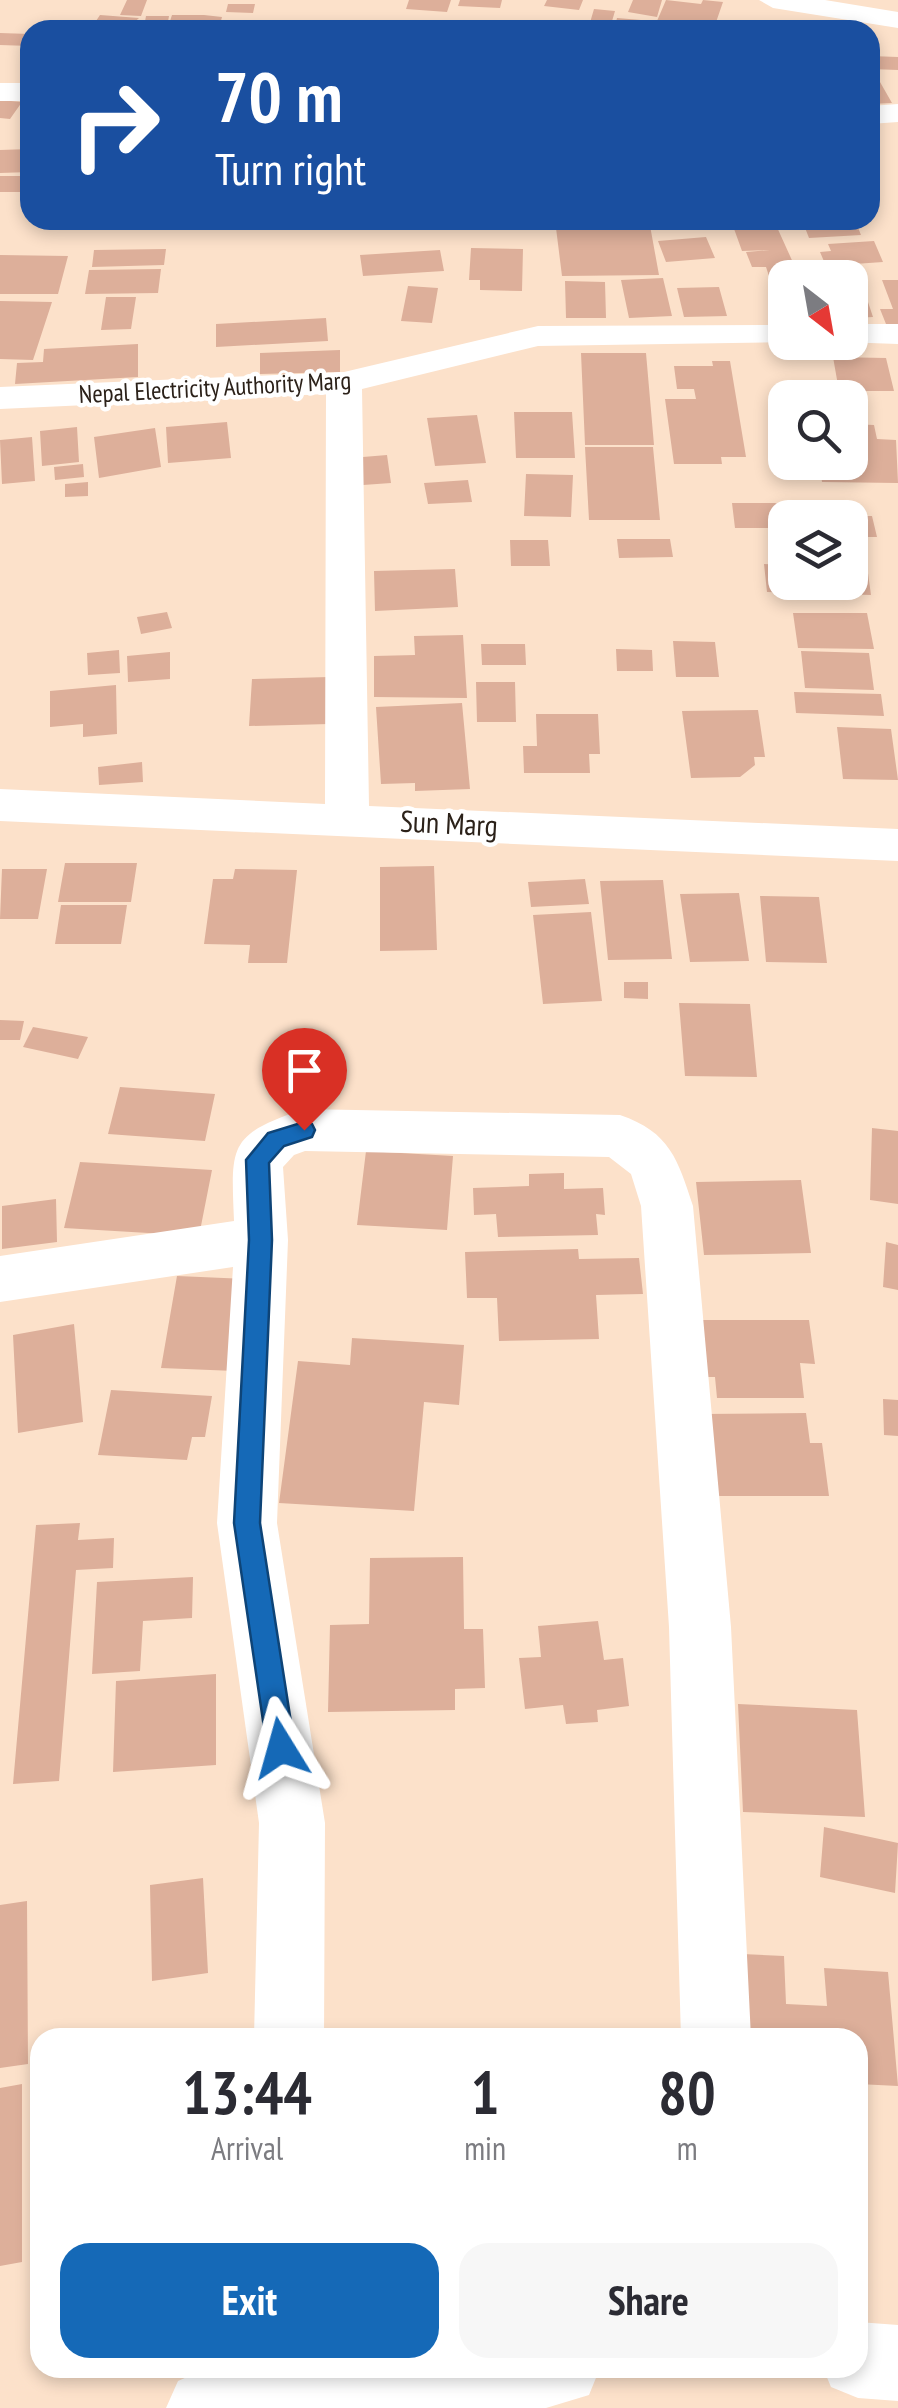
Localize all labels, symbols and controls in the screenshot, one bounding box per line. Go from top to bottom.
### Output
text: 70 m [215,51,343,141]
icon: right [50,60,180,190]
text: Turn right [215,139,366,197]
north arrow [768,260,868,360]
map controls [768,260,868,600]
street label: Nepal Electricity Authority Marg [78,364,352,410]
button: search [768,380,868,480]
button: layers [768,500,868,600]
street label: Sun Marg [399,800,499,845]
pin [262,1028,347,1131]
icon: arrive [277,1043,332,1098]
position arrow [229,1696,333,1800]
text: 13:44 [182,2053,312,2131]
text: 1 [471,2053,500,2131]
text: 80 [658,2053,716,2131]
text: Arrival [211,2127,283,2169]
text: min [464,2127,506,2169]
text: m [677,2127,697,2169]
button: Exit [60,2243,439,2358]
button: Share [459,2243,838,2358]

